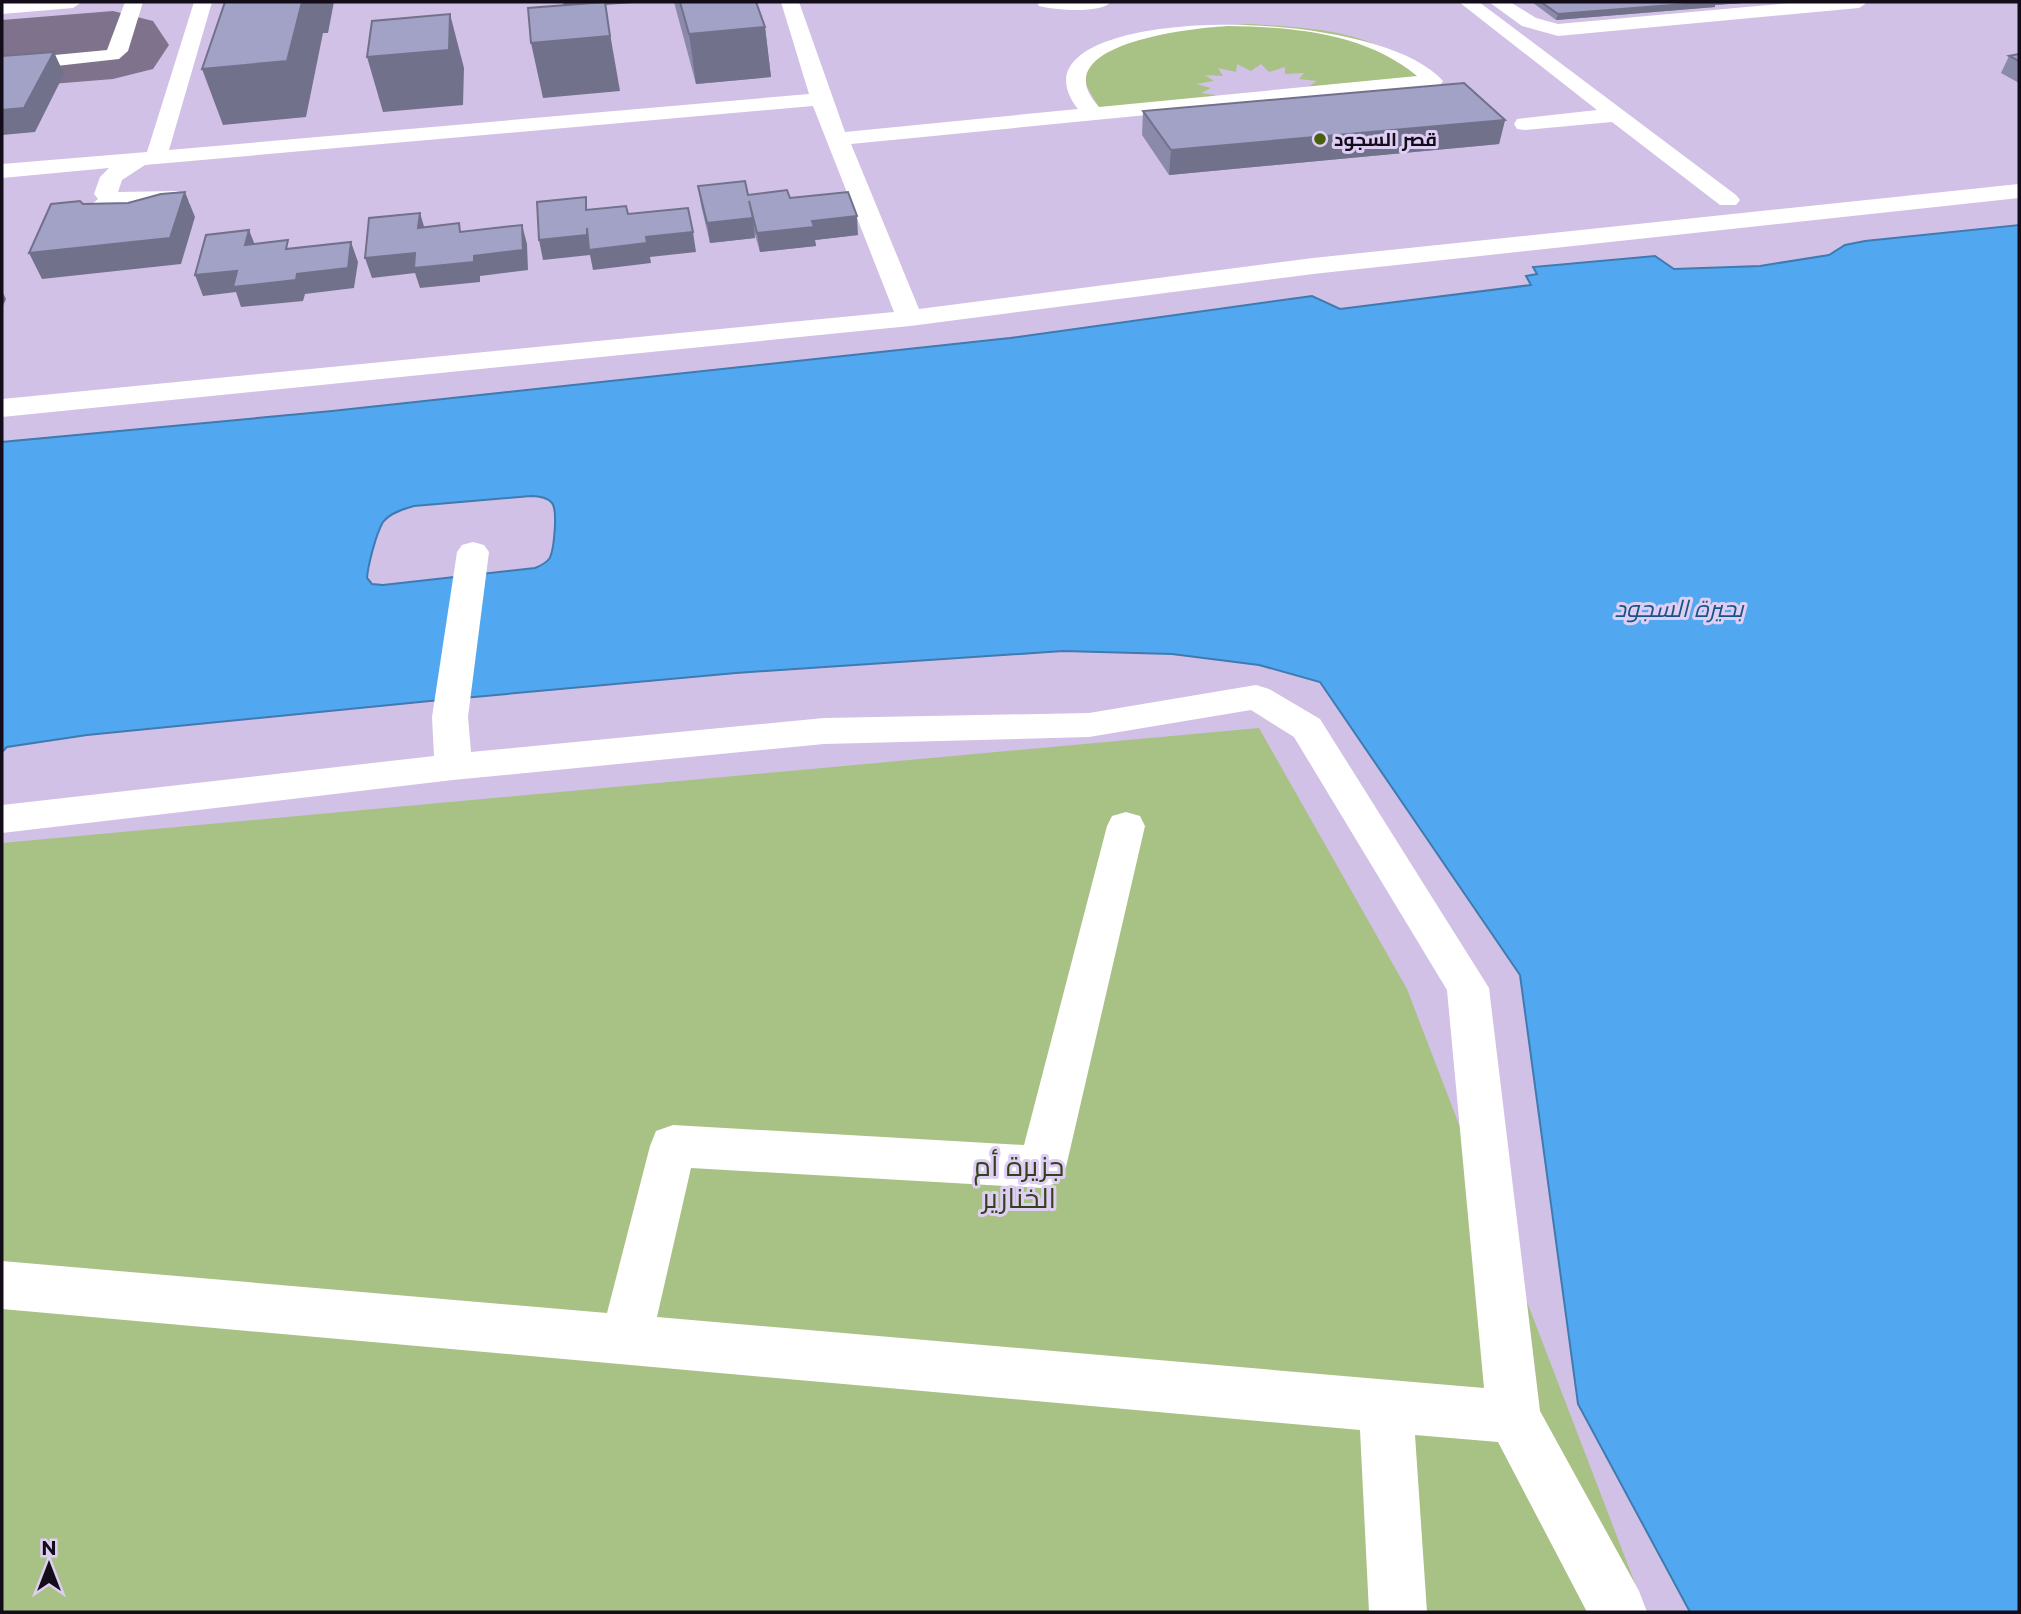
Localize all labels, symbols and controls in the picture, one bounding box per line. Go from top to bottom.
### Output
place label: قصر السجود [1334,128,1437,151]
marker: قصر السجود [1312,131,1328,147]
water label: بحيرة السجود [1614,594,1745,623]
park label: جزيرة أم الخنازير [974,1149,1064,1215]
north arrow [14,1530,84,1600]
text: N [41,1537,57,1560]

